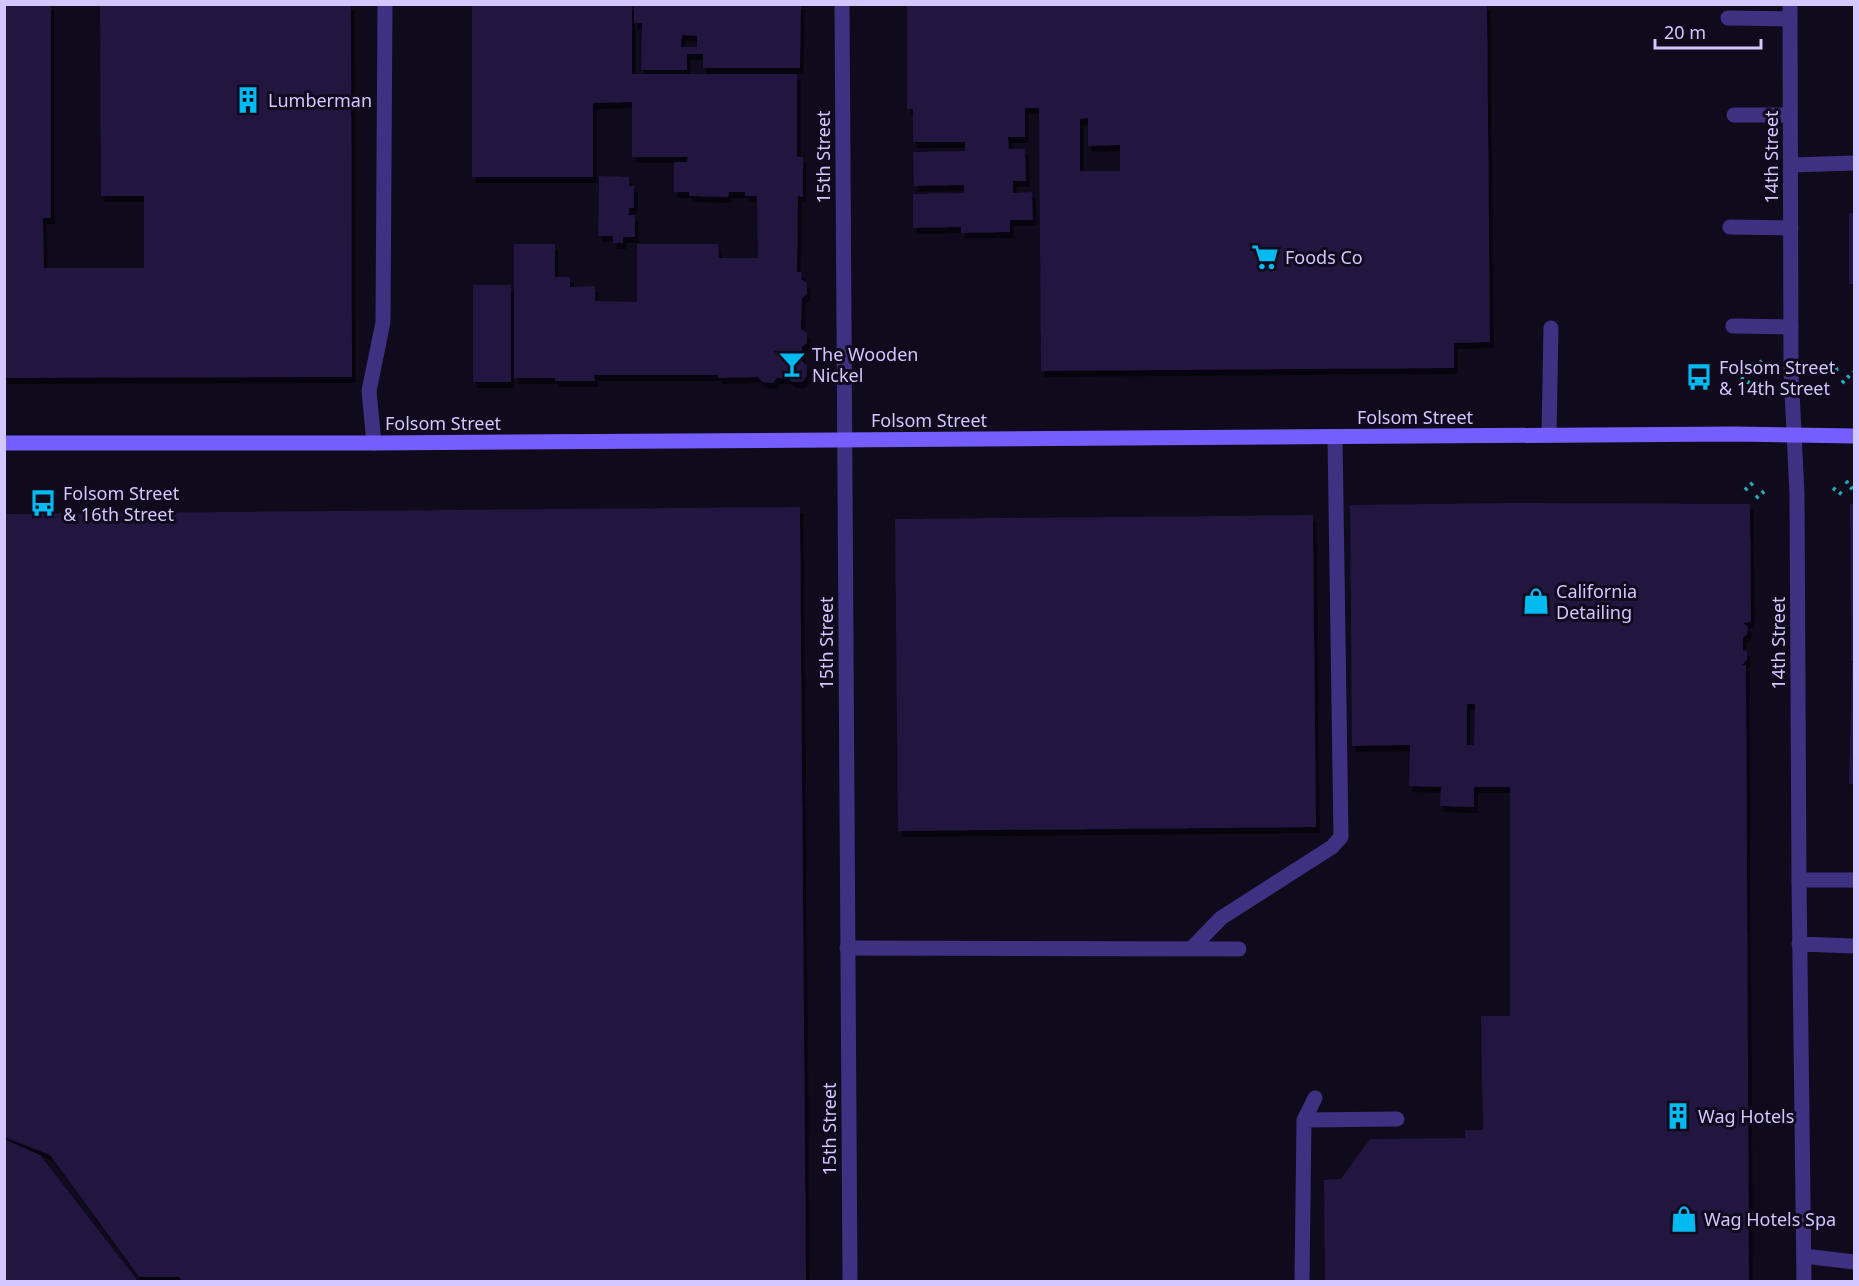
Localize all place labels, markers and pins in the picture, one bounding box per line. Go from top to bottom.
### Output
building icon: Lumberman [233,85,263,115]
place label: Lumberman [268,88,372,112]
supermarket icon: Foods Co [1250,242,1280,272]
place label: Foods Co [1285,245,1363,269]
place label: The Wooden Nickel [812,342,918,387]
bar icon: The Wooden Nickel [777,349,807,379]
place label: Folsom Street & 14th Street [1719,355,1836,400]
bus stop icon: Folsom Street & 14th Street [1684,362,1714,392]
place label: Folsom Street & 16th Street [63,481,180,526]
bus stop icon: Folsom Street & 16th Street [28,488,58,518]
place label: California Detailing [1556,579,1637,624]
shop icon: California Detailing [1521,586,1551,616]
building icon: Wag Hotels [1663,1101,1693,1131]
place label: Wag Hotels [1698,1104,1794,1128]
shop icon: Wag Hotels Spa [1669,1204,1699,1234]
place label: Wag Hotels Spa [1704,1207,1836,1231]

